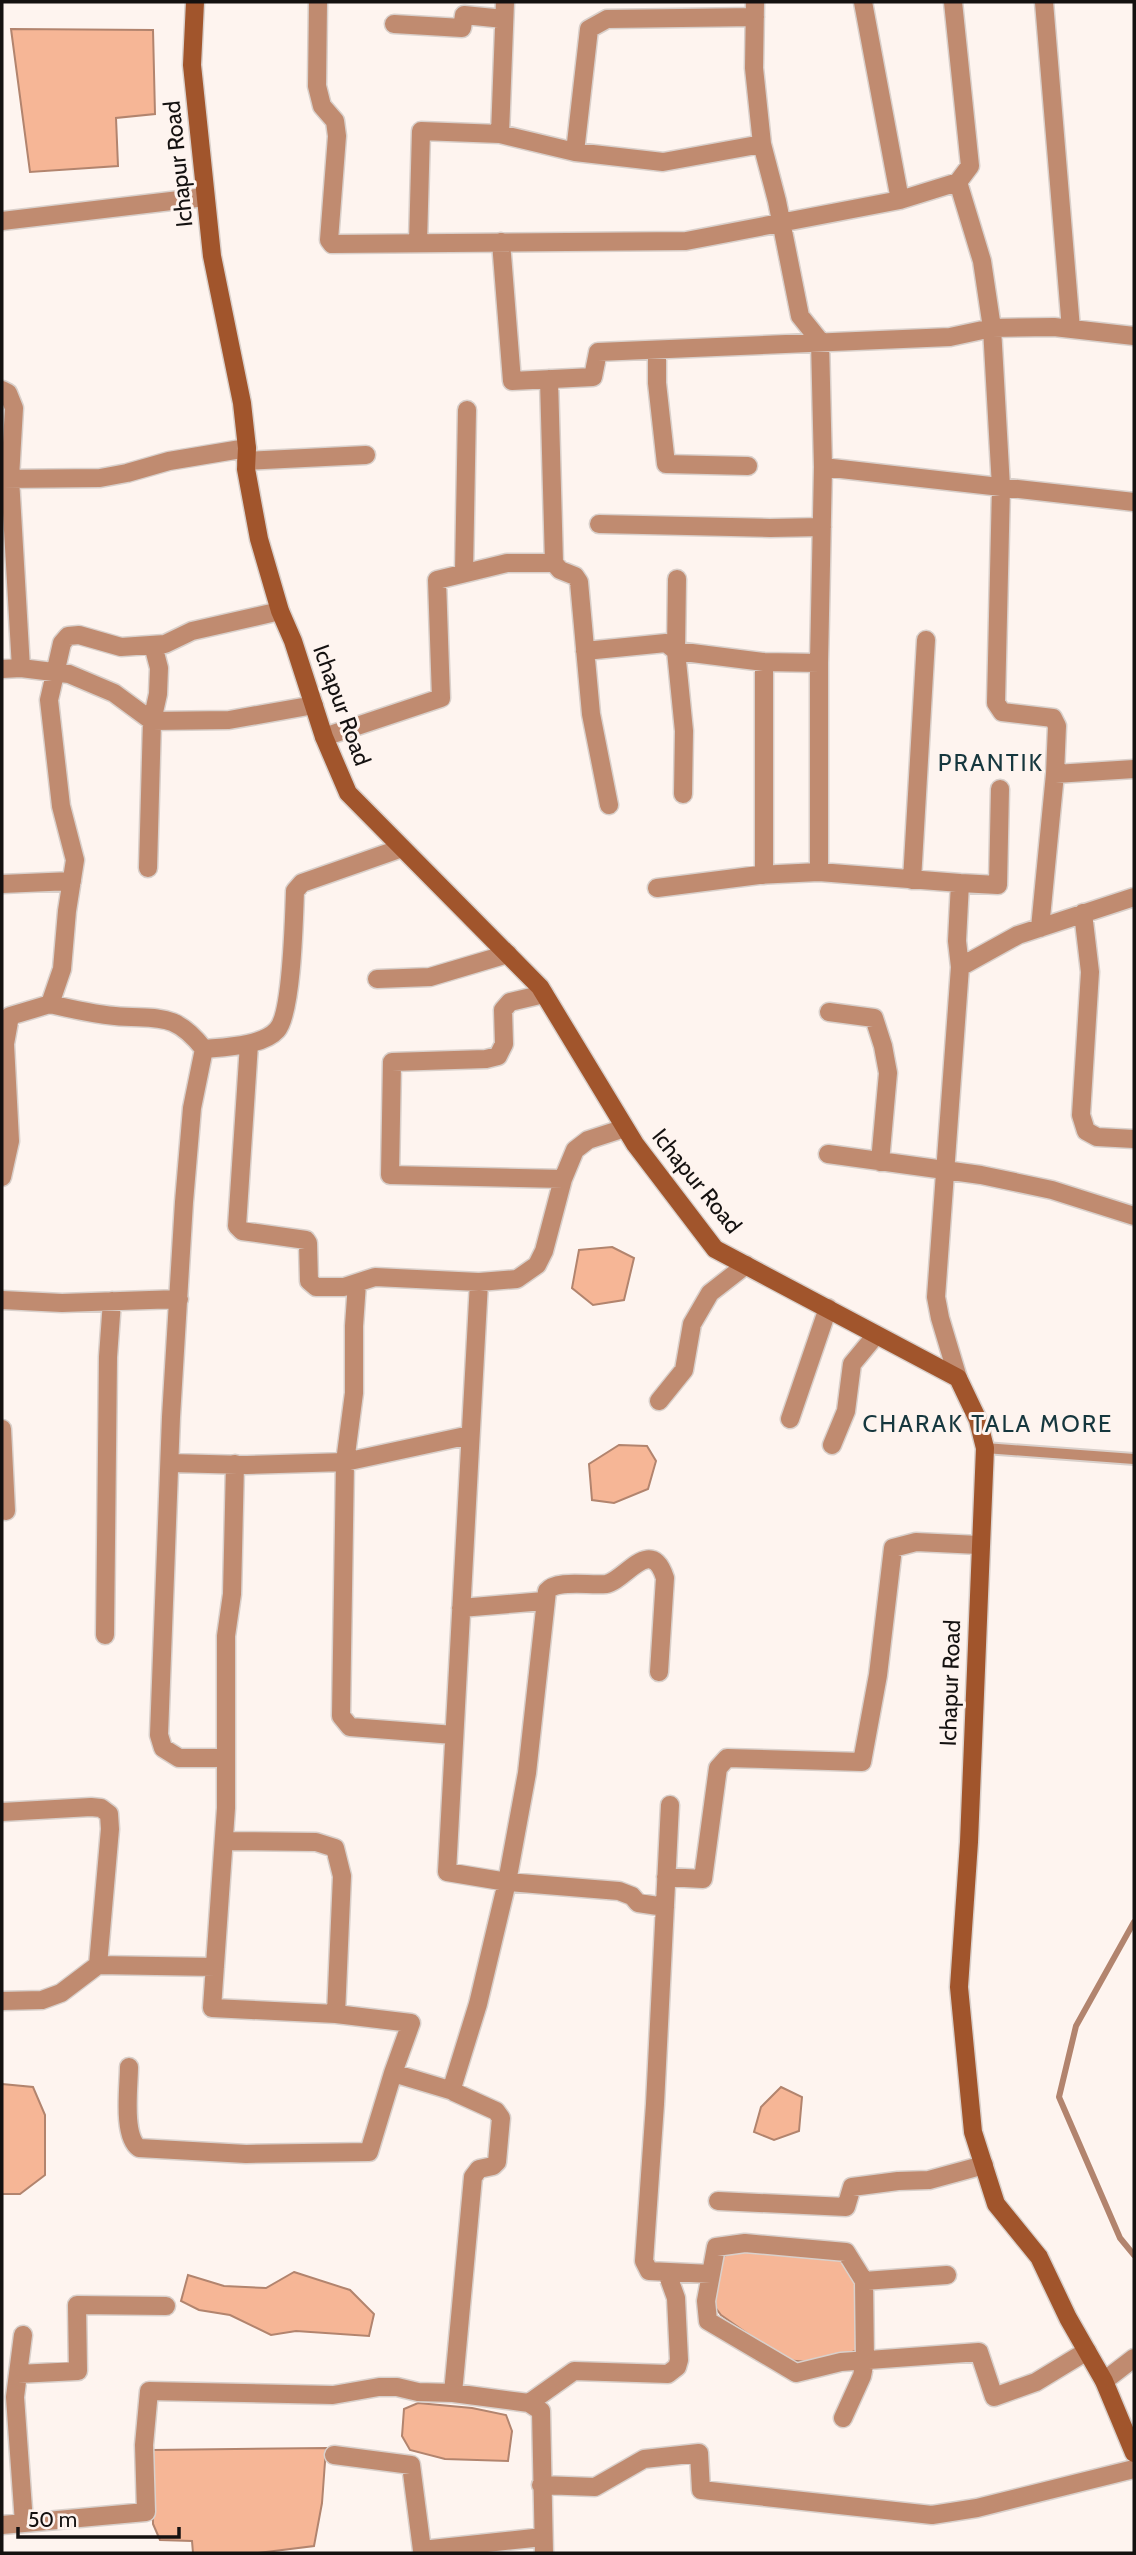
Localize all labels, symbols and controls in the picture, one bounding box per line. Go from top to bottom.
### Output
street label: Ichapur Road [157,100,199,228]
street label: Ichapur Road [307,641,377,769]
district label: PRANTIK [938,748,1044,777]
street label: Ichapur Road [646,1123,748,1239]
district label: CHARAK TALA MORE [863,1409,1113,1438]
street label: Ichapur Road [934,1619,966,1747]
scale bar [18,2496,178,2540]
text: 50 m [28,2507,77,2532]

